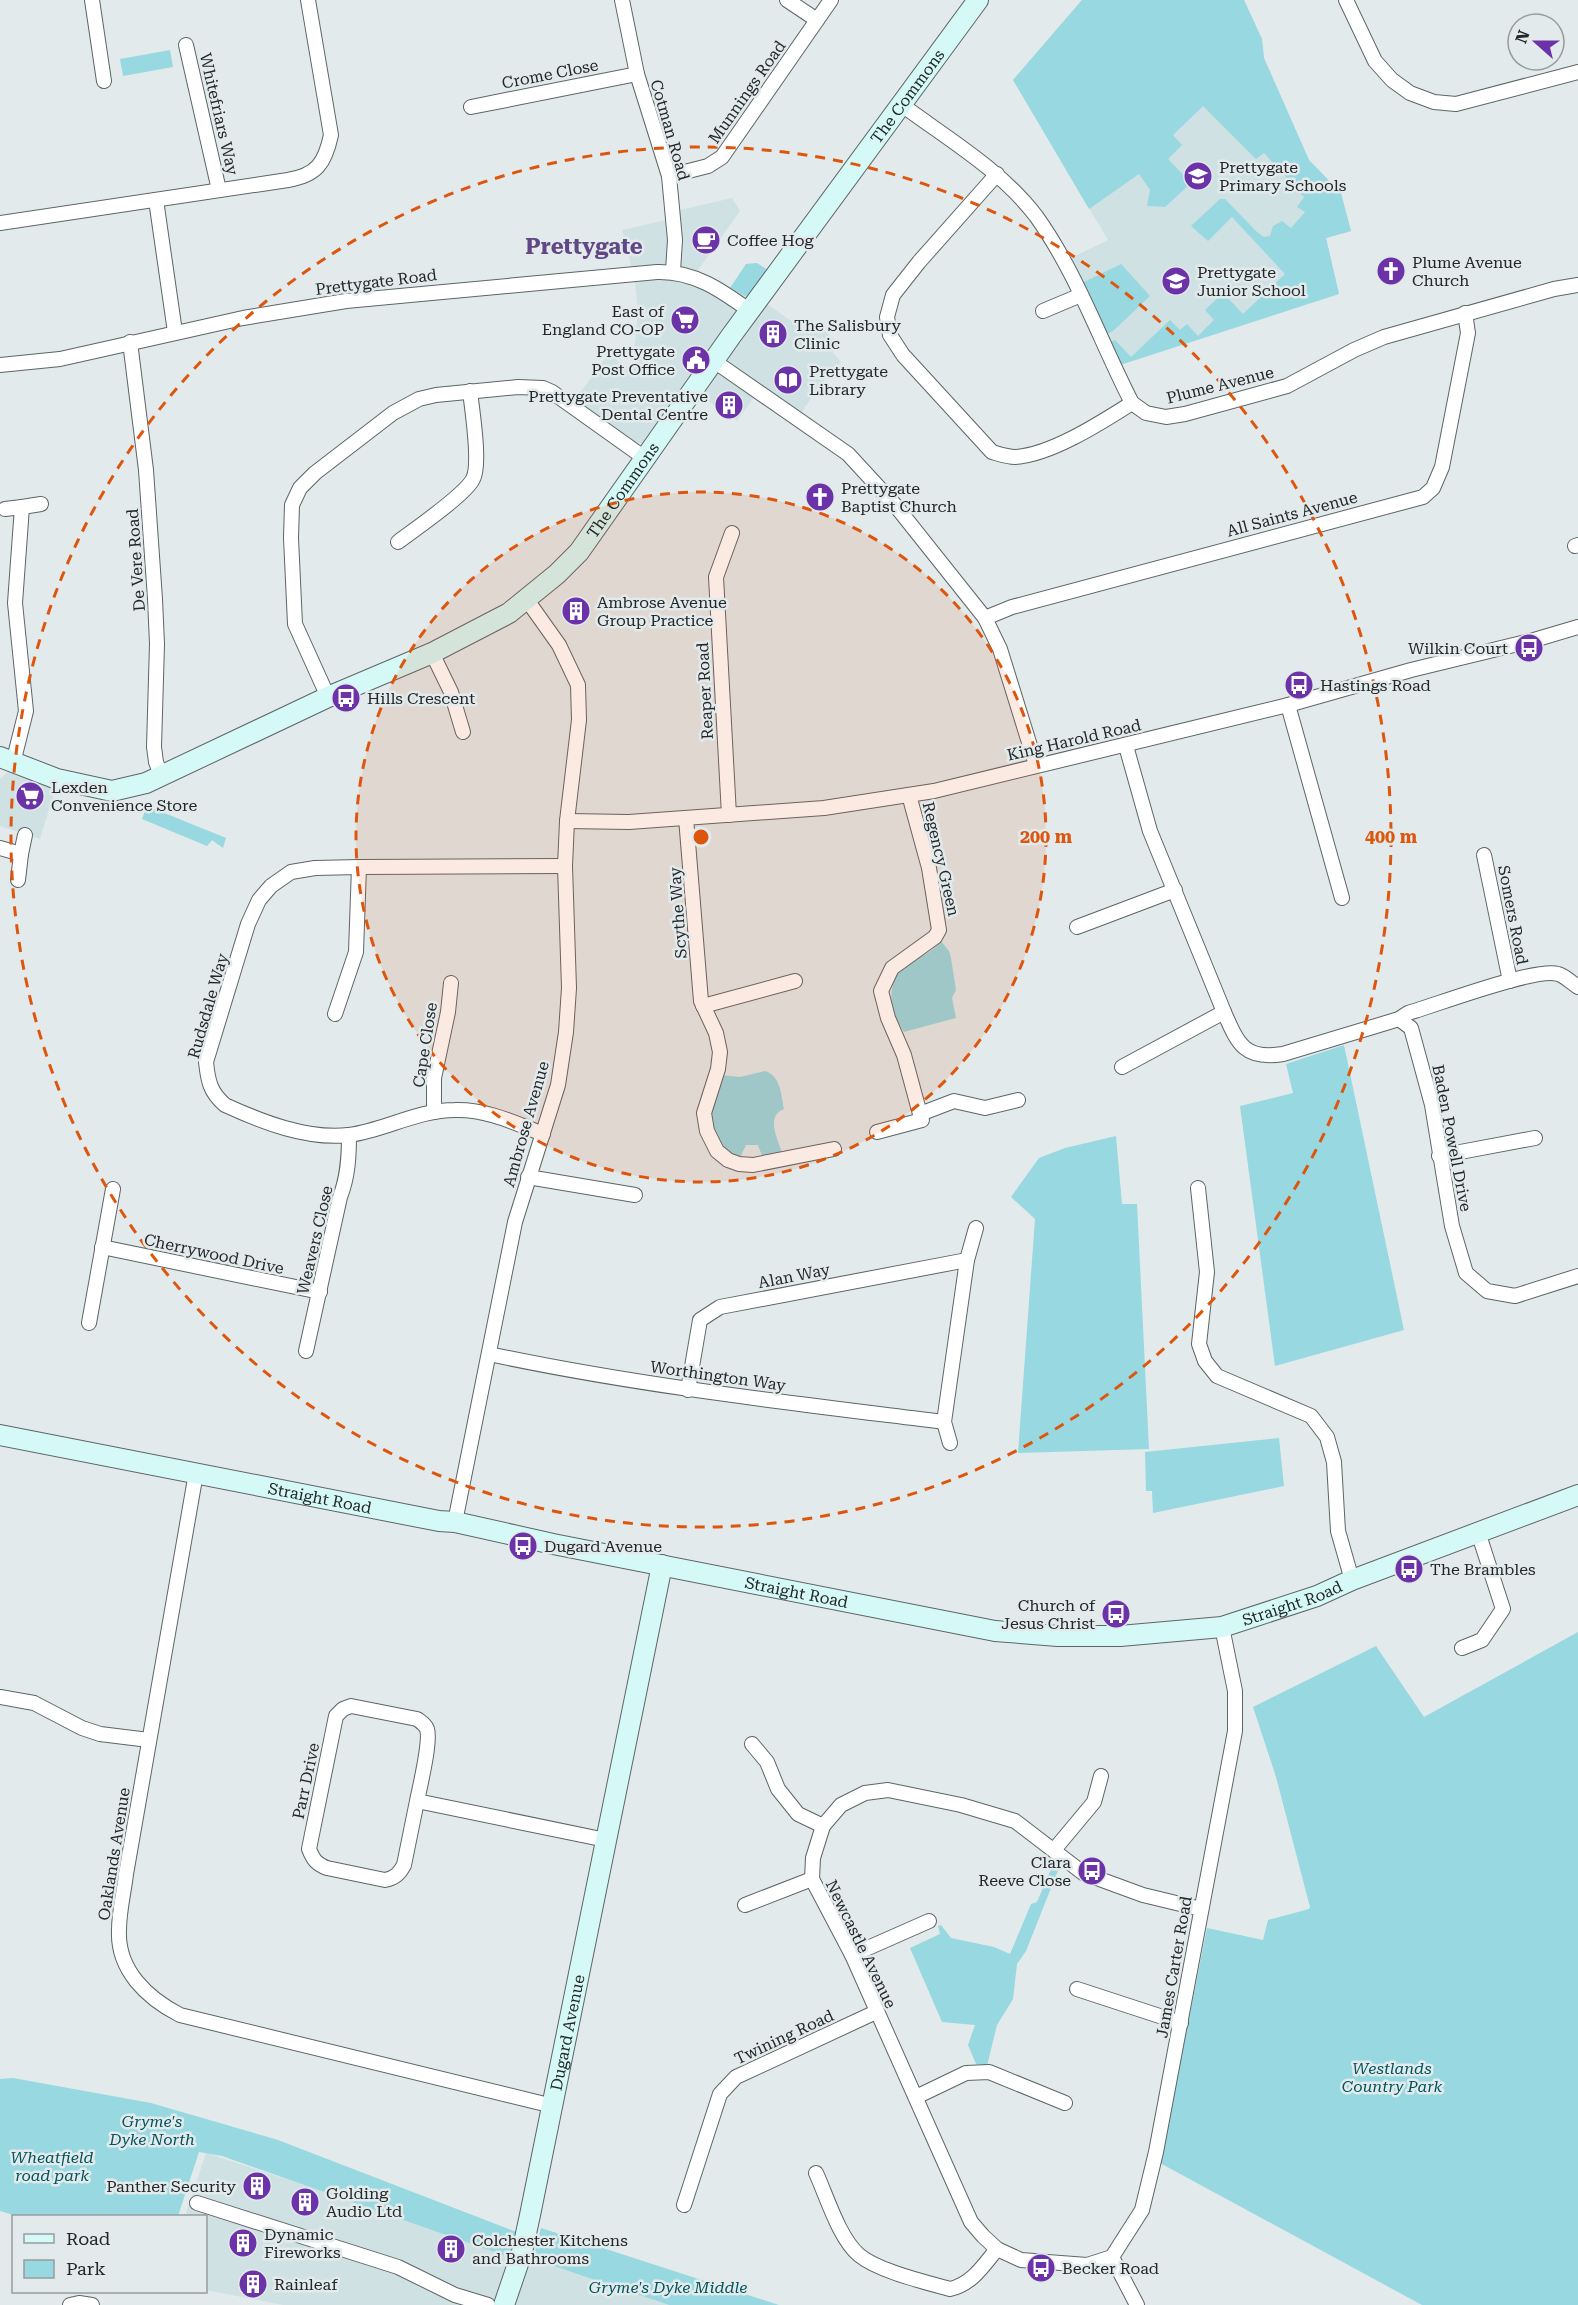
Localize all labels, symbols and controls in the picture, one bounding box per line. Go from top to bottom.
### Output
north arrow [1506,12,1566,72]
text: N [1511,28,1534,46]
street label: Munnings Road [704,37,790,147]
street label: The Commons [866,45,948,147]
street label: Whitefriars Way [196,51,242,177]
street label: Crome Close [500,55,600,93]
street label: Cotman Road [646,77,694,183]
place label: Prettygate Primary Schools [1219,158,1347,195]
school or university icon: Prettygate Primary Schools [1182,160,1214,192]
cafe icon: Coffee Hog [690,224,722,256]
place label: Coffee Hog [727,231,814,250]
district label: Prettygate [525,234,643,259]
place label: Plume Avenue Church [1412,253,1522,290]
church icon: Plume Avenue Church [1375,255,1407,287]
place label: Prettygate Junior School [1197,263,1306,300]
street label: Prettygate Road [314,265,438,299]
school or university icon: Prettygate Junior School [1160,265,1192,297]
place label: East of England CO-OP [542,302,665,339]
supermarket icon: East of England CO-OP [669,304,701,336]
place label: The Salisbury Clinic [794,316,902,353]
building icon: The Salisbury Clinic [757,318,789,350]
place label: Prettygate Post Office [591,342,675,379]
public building icon: Prettygate Post Office [680,344,712,376]
place label: Prettygate Library [809,362,888,399]
street label: Plume Avenue [1164,362,1276,408]
library icon: Prettygate Library [772,364,804,396]
place label: Prettygate Preventative Dental Centre [528,387,708,424]
building icon: Prettygate Preventative Dental Centre [713,389,745,421]
street label: The Commons [583,438,663,541]
place label: Prettygate Baptist Church [841,479,957,516]
church icon: Prettygate Baptist Church [804,481,836,513]
street label: All Saints Avenue [1225,487,1360,541]
street label: De Vere Road [123,508,149,612]
place label: Ambrose Avenue Group Practice [597,593,727,630]
building icon: Ambrose Avenue Group Practice [560,595,592,627]
bus stop icon: Wilkin Court [1513,632,1545,664]
place label: Wilkin Court [1408,639,1508,658]
street label: Reaper Road [693,642,717,740]
bus stop icon: Hastings Road [1283,669,1315,701]
place label: Hastings Road [1320,676,1431,695]
bus stop icon: Hills Crescent [330,682,362,714]
place label: Hills Crescent [367,689,475,708]
street label: King Harold Road [1005,715,1143,765]
place label: Lexden Convenience Store [51,778,198,815]
supermarket icon: Lexden Convenience Store [14,780,46,812]
street label: Regency Green [919,800,963,918]
text: 200 m [1020,826,1073,847]
text: 400 m [1365,826,1418,847]
centre of rings [691,827,711,847]
street label: Somers Road [1494,864,1532,966]
street label: Scythe Way [665,866,691,959]
street label: Rudsdale Way [184,951,232,1061]
street label: Cape Close [409,1001,441,1089]
street label: Ambrose Avenue [499,1059,553,1189]
street label: Baden Powell Drive [1428,1063,1476,1213]
street label: Weavers Close [293,1184,337,1296]
street label: Cherrywood Drive [142,1230,286,1278]
street label: Alan Way [756,1260,832,1292]
street label: Worthington Way [649,1357,787,1395]
street label: Straight Road [267,1478,373,1517]
bus stop icon: Dugard Avenue [507,1530,539,1562]
place label: Dugard Avenue [544,1537,662,1556]
bus stop icon: The Brambles [1393,1553,1425,1585]
place label: The Brambles [1430,1560,1536,1579]
street label: Straight Road [743,1572,850,1611]
street label: Straight Road [1240,1576,1345,1629]
place label: Church of Jesus Christ [1001,1596,1096,1633]
bus stop icon: Church of Jesus Christ [1100,1598,1132,1630]
street label: Parr Drive [289,1741,323,1821]
street label: Oaklands Avenue [94,1786,134,1922]
place label: Clara Reeve Close [978,1853,1071,1890]
bus stop icon: Clara Reeve Close [1076,1855,1108,1887]
street label: Newcastle Avenue [822,1877,900,2011]
street label: James Carter Road [1152,1895,1196,2039]
street label: Dugard Avenue [546,1973,588,2092]
street label: Twining Road [731,2006,837,2068]
park label: Westlands Country Park [1342,2059,1443,2096]
park label: Gryme's Dyke North [108,2112,195,2149]
park label: Wheatfield road park [10,2148,94,2185]
building icon: Panther Security [241,2170,273,2202]
place label: Panther Security [106,2177,237,2196]
place label: Golding Audio Ltd [326,2184,402,2221]
building icon: Golding Audio Ltd [289,2186,321,2218]
legend [12,2215,207,2293]
place label: Dynamic Fireworks [264,2225,341,2262]
building icon: Dynamic Fireworks [227,2227,259,2259]
text: Road [66,2228,111,2249]
place label: Colchester Kitchens and Bathrooms [472,2231,628,2268]
building icon: Colchester Kitchens and Bathrooms [435,2233,467,2265]
bus stop icon: Becker Road [1025,2252,1057,2284]
text: Park [66,2258,106,2279]
place label: Becker Road [1062,2259,1159,2278]
building icon: Rainleaf [237,2268,269,2300]
place label: Rainleaf [274,2275,338,2294]
park label: Gryme's Dyke Middle [589,2278,747,2297]

